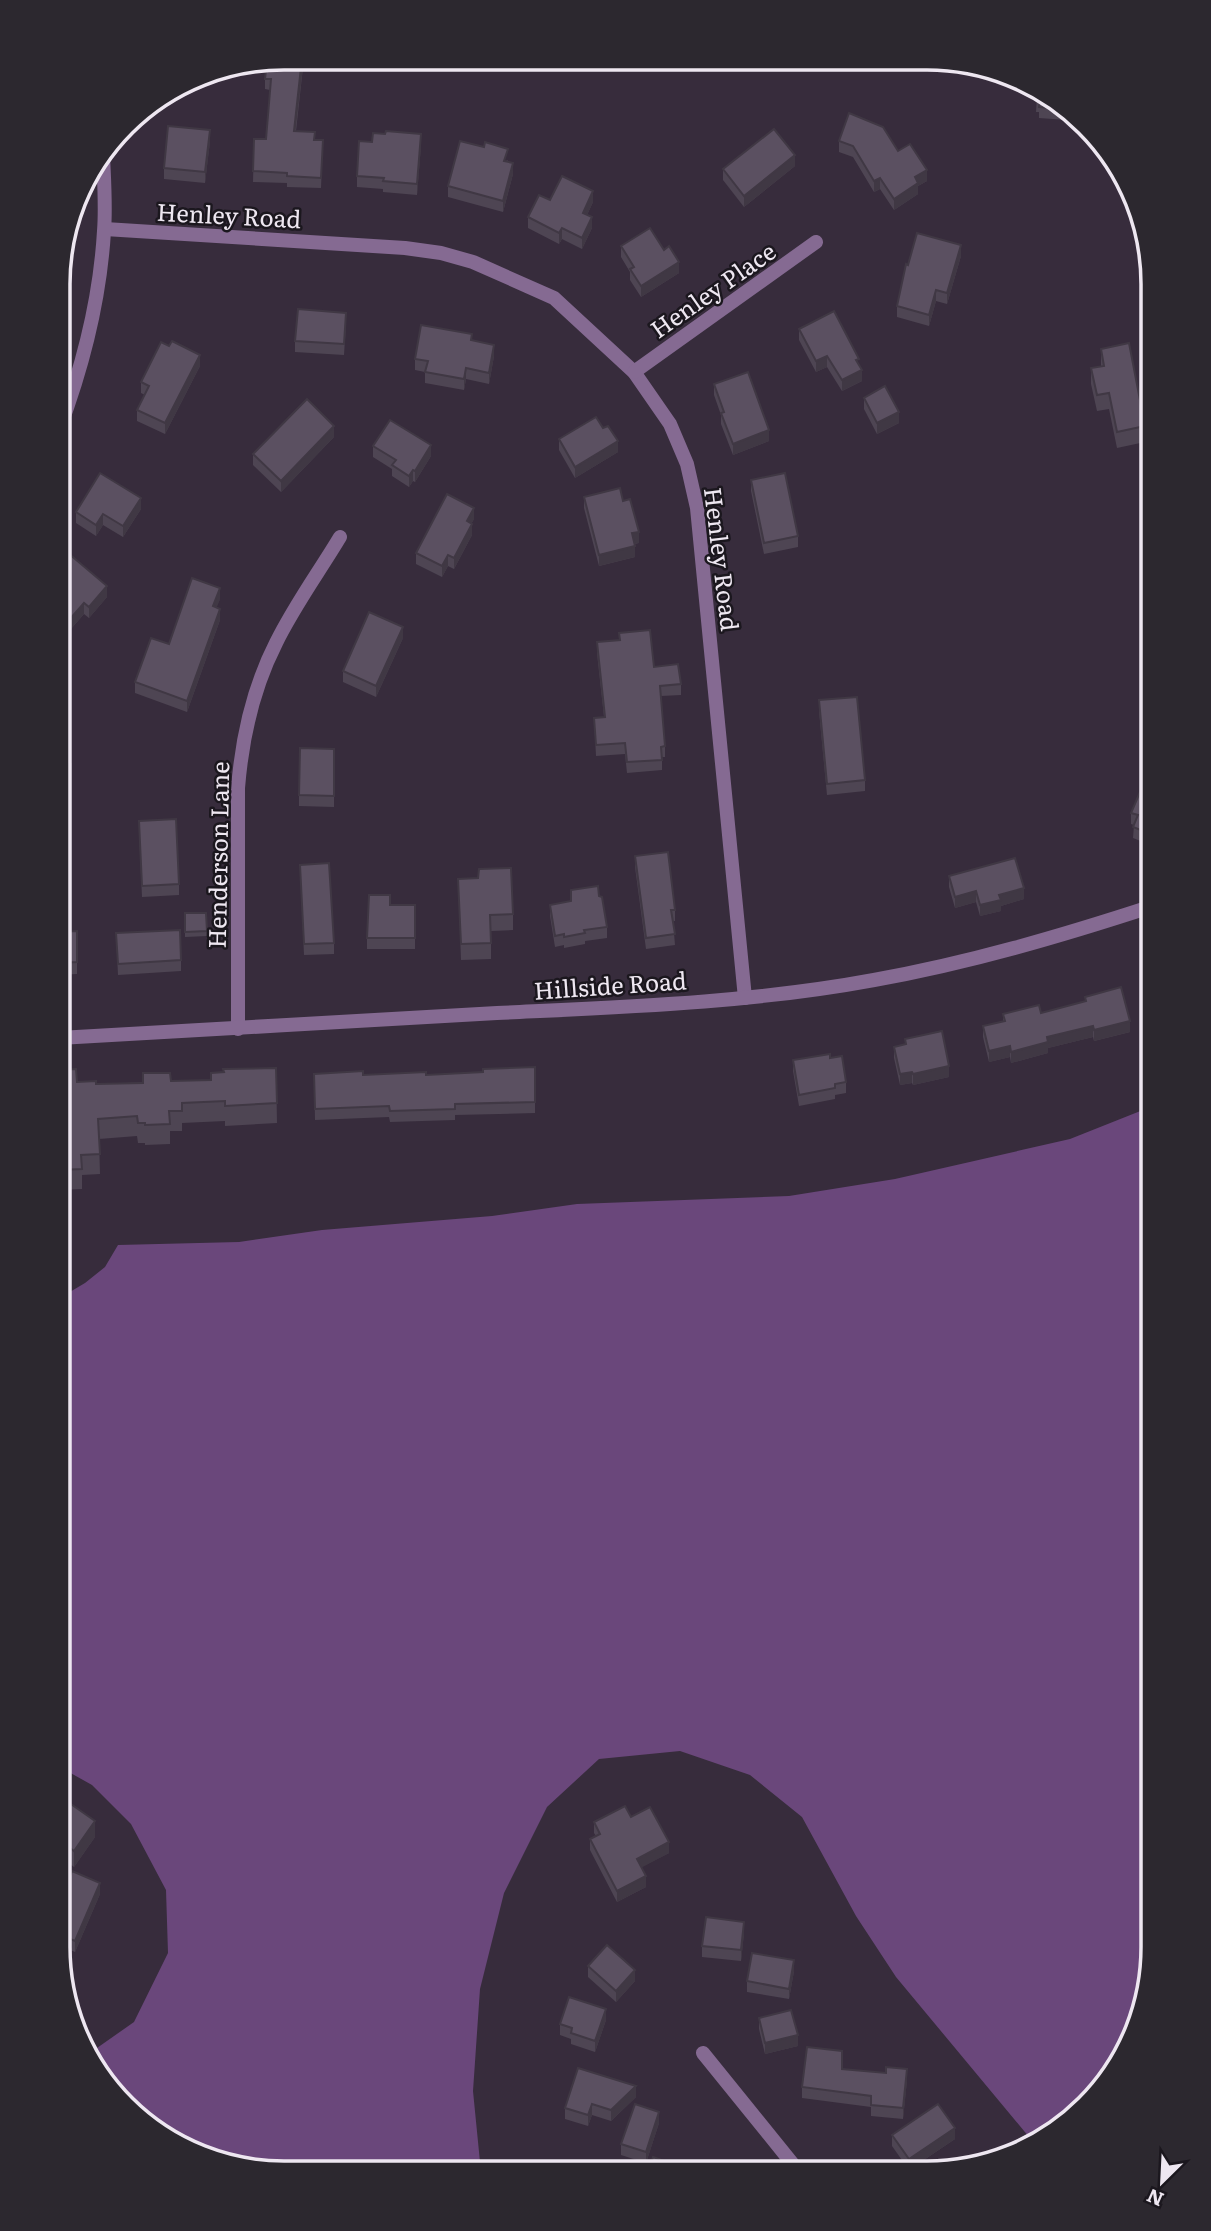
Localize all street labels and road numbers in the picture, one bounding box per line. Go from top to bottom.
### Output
street label: Henley Road [156,193,302,235]
street label: Henley Place [642,233,782,345]
street label: Henley Road [697,485,749,633]
street label: Henderson Lane [198,761,236,949]
street label: Hillside Road [532,961,688,1007]

